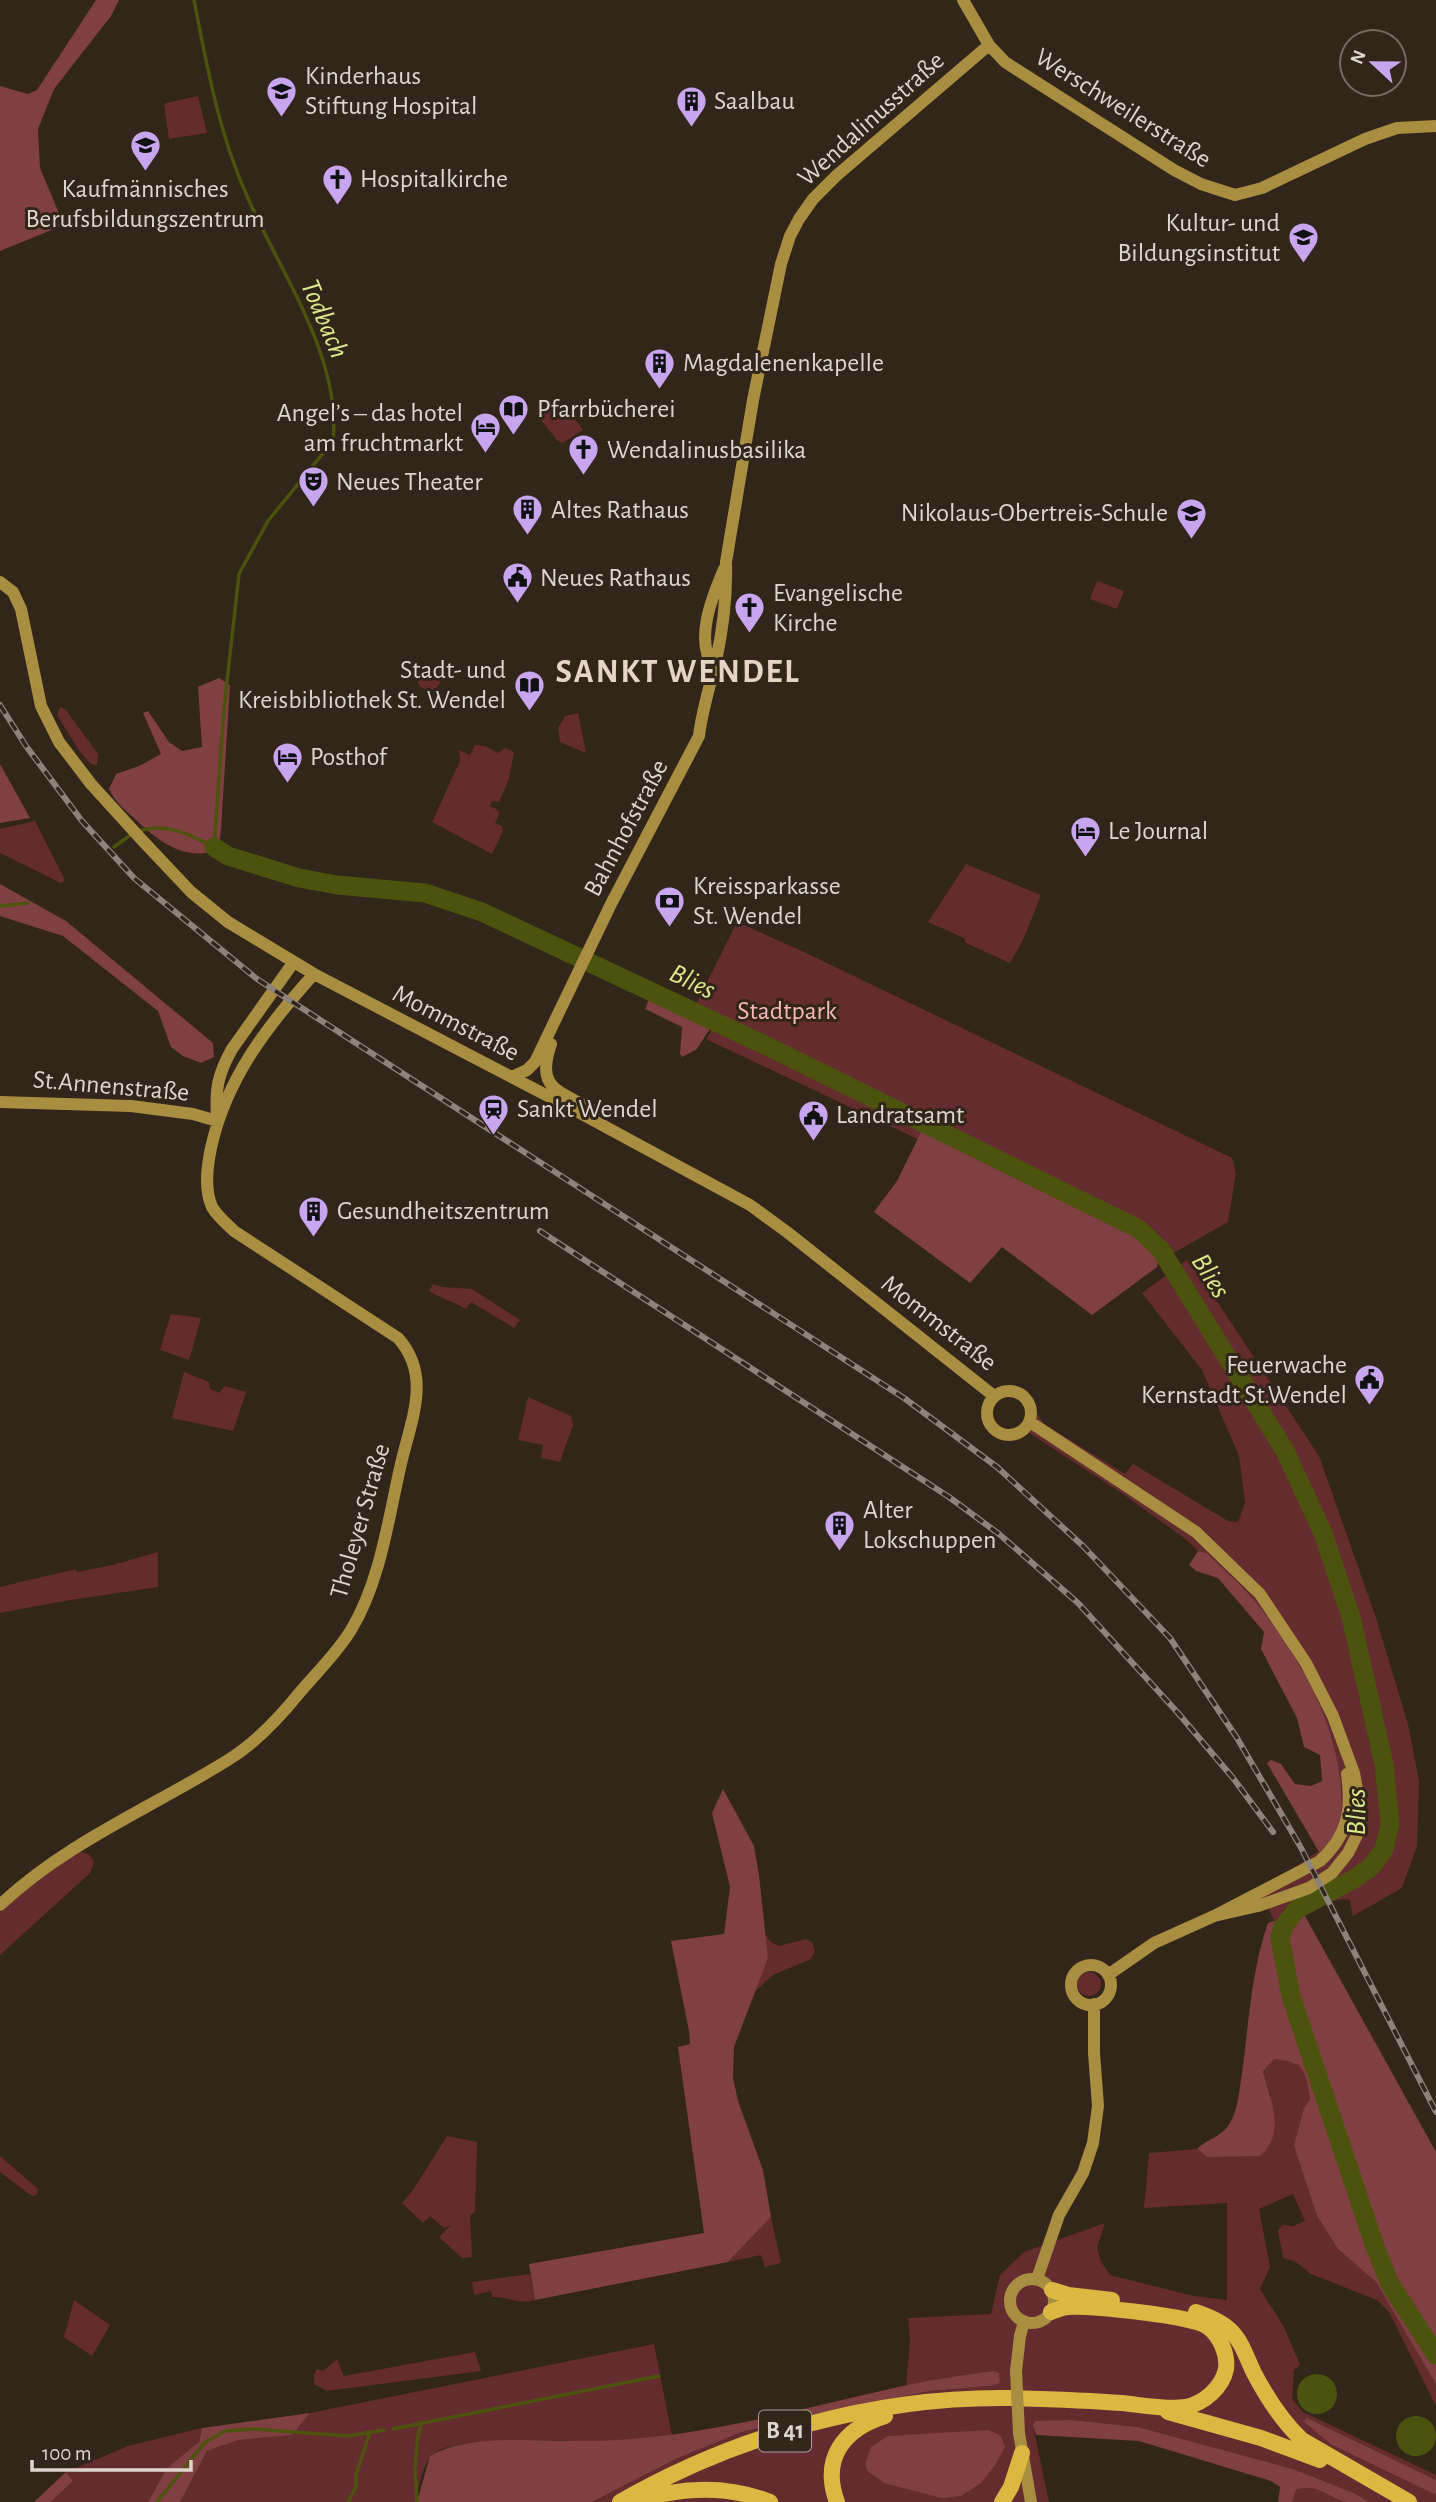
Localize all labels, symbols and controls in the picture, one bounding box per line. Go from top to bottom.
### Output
north arrow [1338,28,1408,98]
street label: Werschweilerstraße [1031,44,1215,172]
street label: Wendalinusstraße [793,47,949,191]
text: N [1347,48,1370,67]
place label: Kinderhaus Stiftung Hospital [305,63,478,119]
school or university icon: Kinderhaus Stiftung Hospital [265,74,299,118]
building icon: Saalbau [674,84,708,128]
place label: Saalbau [714,88,795,114]
school or university icon: Kaufmännisches Berufsbildungszentrum [128,129,162,173]
church icon: Hospitalkirche [320,162,354,206]
place label: Hospitalkirche [360,166,508,192]
place label: Kaufmännisches Berufsbildungszentrum [25,176,265,232]
place label: Kultur- und Bildungsinstitut [1117,210,1280,266]
school or university icon: Kultur- und Bildungsinstitut [1286,221,1320,265]
water label: Todbach [295,276,353,362]
building icon: Magdalenenkapelle [643,346,677,390]
place label: Magdalenenkapelle [683,350,884,376]
library icon: Pfarrbücherei [497,392,531,436]
place label: Pfarrbücherei [537,396,675,422]
place label: Angel’s – das hotel am fruchtmarkt [277,400,463,456]
hotel icon: Angel’s – das hotel am fruchtmarkt [469,411,503,455]
church icon: Wendalinusbasilika [567,433,601,477]
place label: Wendalinusbasilika [607,437,806,463]
theatre icon: Neues Theater [296,465,330,509]
place label: Neues Theater [336,469,483,495]
building icon: Altes Rathaus [511,493,545,537]
school or university icon: Nikolaus-Obertreis-Schule [1174,496,1208,540]
place label: Altes Rathaus [551,497,689,523]
place label: Nikolaus-Obertreis-Schule [901,500,1168,526]
public building icon: Neues Rathaus [500,561,534,605]
place label: Neues Rathaus [540,565,691,591]
place label: Evangelische Kirche [773,580,903,636]
church icon: Evangelische Kirche [733,591,767,635]
district label: SANKT WENDEL [555,656,801,689]
place label: Stadt- und Kreisbibliothek St. Wendel [238,657,506,713]
library icon: Stadt- und Kreisbibliothek St. Wendel [512,668,546,712]
hotel icon: Posthof [270,740,304,784]
place label: Posthof [310,744,389,770]
street label: Bahnhofstraße [579,755,673,901]
hotel icon: Le Journal [1068,814,1102,858]
place label: Le Journal [1108,818,1208,844]
place label: Kreissparkasse St. Wendel [693,873,841,929]
bank icon: Kreissparkasse St. Wendel [653,884,687,928]
water label: Blies [665,959,719,1005]
street label: Mommstraße [388,980,524,1066]
park label: Stadtpark [737,998,837,1024]
street label: St.Annenstraße [32,1066,190,1106]
station icon: Sankt Wendel [477,1092,511,1136]
place label: Sankt Wendel [517,1096,658,1122]
public building icon: Landratsamt [796,1098,830,1142]
place label: Landratsamt [836,1102,964,1128]
building icon: Gesundheitszentrum [297,1194,331,1238]
place label: Gesundheitszentrum [337,1198,550,1224]
water label: Blies [1186,1249,1234,1303]
street label: Mommstraße [877,1270,1001,1376]
place label: Feuerwache Kernstadt St.Wendel [1141,1352,1347,1408]
public building icon: Feuerwache Kernstadt St.Wendel [1353,1363,1387,1407]
street label: Tholeyer Straße [325,1441,395,1601]
place label: Alter Lokschuppen [863,1497,996,1553]
building icon: Alter Lokschuppen [823,1508,857,1552]
water label: Blies [1343,1788,1371,1835]
road number: B 41 [759,2410,811,2452]
scale bar [32,2428,191,2472]
text: 100 m [42,2443,92,2464]

